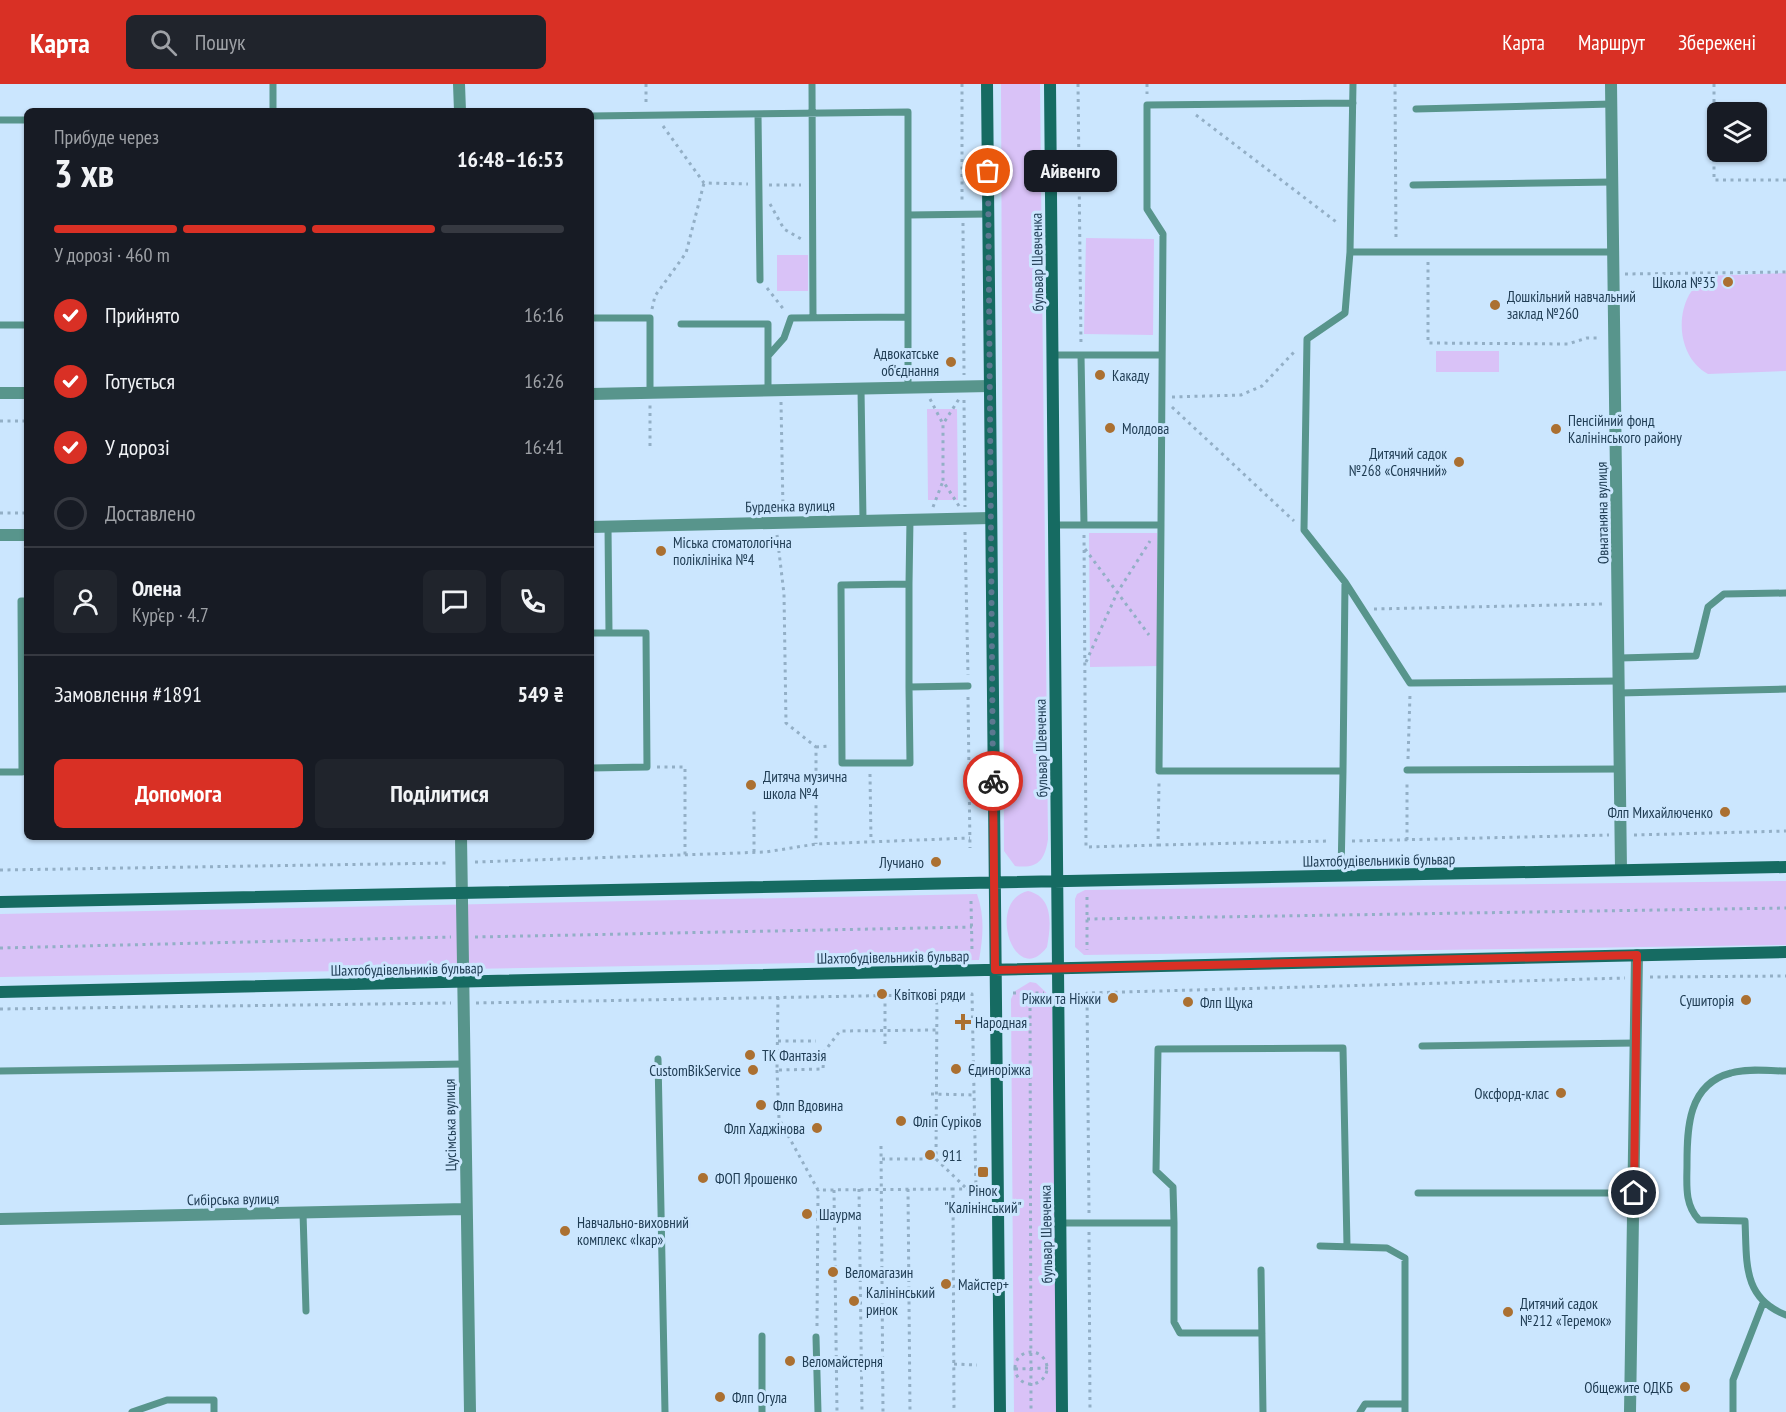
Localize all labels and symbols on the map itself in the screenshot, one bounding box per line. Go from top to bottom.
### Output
pin [962,145,1013,196]
callout: Айвенго [1024,150,1117,192]
street label: бульвар Шевченка [1027,213,1047,311]
place label: Школа №35 [1652,273,1716,292]
marker: Школа №35 [1721,275,1735,289]
place label: Дошкільний навчальний заклад №260 [1507,287,1636,323]
marker: Дошкільний навчальний заклад №260 [1488,298,1502,312]
place label: Адвокатське об'єднання [874,344,939,380]
marker: Адвокатське об'єднання [944,355,958,369]
place label: Какаду [1112,366,1150,385]
marker: Какаду [1093,368,1107,382]
place label: Пенсійний фонд Калінінського району [1568,411,1682,447]
place label: Молдова [1122,419,1169,438]
marker: Молдова [1103,421,1117,435]
marker: Пенсійний фонд Калінінського району [1549,422,1563,436]
place label: Дитячий садок №268 «Сонячний» [1349,444,1447,480]
marker: Дитячий садок №268 «Сонячний» [1452,455,1466,469]
street label: Овнатаняна вулиця [1592,462,1612,564]
street label: Бурденка вулиця [745,496,835,516]
place label: Міська стоматологічна поліклініка №4 [673,533,792,569]
marker: Міська стоматологічна поліклініка №4 [654,544,668,558]
street label: бульвар Шевченка [1031,699,1051,797]
courier [963,751,1023,811]
place label: Дитяча музична школа №4 [763,767,847,803]
marker: Дитяча музична школа №4 [744,778,758,792]
place label: Флп Михайлюченко [1608,803,1713,822]
marker: Флп Михайлюченко [1718,805,1732,819]
street label: Шахтобудівельників бульвар [1303,849,1455,871]
place label: Лучиано [878,853,924,872]
marker: Лучиано [929,855,943,869]
street label: Шахтобудівельників бульвар [817,946,969,968]
street label: Шахтобудівельників бульвар [331,958,483,980]
place label: Квіткові ряди [894,985,966,1004]
marker: Квіткові ряди [875,987,889,1001]
place label: Ріжки та Ніжки [1022,989,1101,1008]
marker: Ріжки та Ніжки [1106,991,1120,1005]
place label: Сушиторiя [1679,991,1734,1010]
place label: Флп Щука [1200,993,1253,1012]
marker: Сушиторiя [1739,993,1753,1007]
marker: Флп Щука [1181,995,1195,1009]
place label: Народная [975,1013,1027,1032]
marker: Народная [956,1015,970,1029]
place label: ТК Фантазія [762,1046,827,1065]
marker: ТК Фантазія [743,1048,757,1062]
place label: Єдиноріжка [968,1060,1031,1079]
place label: CustomBikService [649,1061,741,1080]
marker: Єдиноріжка [949,1062,963,1076]
marker: CustomBikService [746,1063,760,1077]
street label: Цусімська вулиця [440,1078,460,1171]
place label: Оксфорд-клас [1474,1084,1550,1103]
marker: Оксфорд-клас [1554,1086,1568,1100]
place label: Флп Вдовина [773,1096,843,1115]
marker: Флп Вдовина [754,1098,768,1112]
place label: Фліп Суріков [913,1112,981,1131]
marker: Фліп Суріков [894,1114,908,1128]
place label: Флп Хаджінова [724,1119,805,1138]
marker: Флп Хаджінова [810,1121,824,1135]
place label: 911 [942,1146,962,1165]
marker: 911 [923,1148,937,1162]
marker: Рінок "Калінінський" [976,1165,990,1179]
pin [1608,1167,1659,1218]
place label: ФОП Ярошенко [715,1169,798,1188]
marker: ФОП Ярошенко [696,1171,710,1185]
place label: Рінок "Калінінський" [944,1181,1022,1217]
street label: бульвар Шевченка [1036,1185,1056,1283]
street label: Сибірська вулиця [187,1189,280,1209]
place label: Шаурма [819,1205,861,1224]
marker: Шаурма [800,1207,814,1221]
place label: Навчально-виховний комплекс «Ікар» [577,1213,689,1249]
marker: Навчально-виховний комплекс «Ікар» [558,1224,572,1238]
place label: Веломагазин [845,1263,913,1282]
marker: Веломагазин [826,1265,840,1279]
place label: Майстер+ [958,1275,1009,1294]
marker: Майстер+ [939,1277,953,1291]
place label: Калінінський ринок [866,1283,935,1319]
marker: Калінінський ринок [847,1294,861,1308]
place label: Дитячий садок №212 «Теремок» [1520,1294,1612,1330]
marker: Дитячий садок №212 «Теремок» [1501,1305,1515,1319]
place label: Веломайстерня [802,1352,883,1371]
marker: Веломайстерня [783,1354,797,1368]
place label: Общежите ОДКБ [1584,1378,1673,1397]
marker: Общежите ОДКБ [1678,1380,1692,1394]
place label: Флп Огула [732,1388,787,1407]
marker: Флп Огула [713,1390,727,1404]

